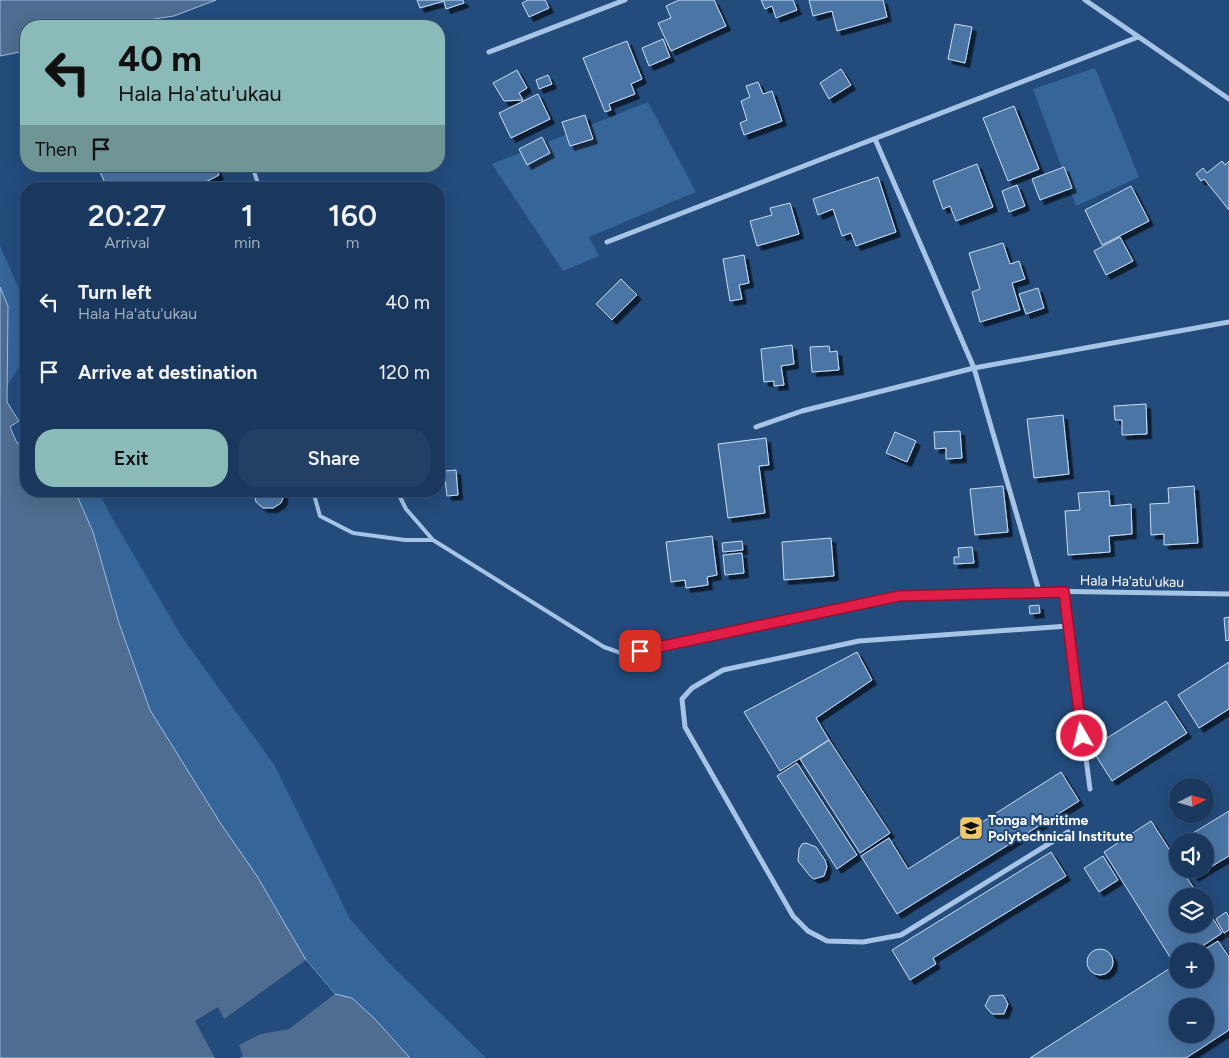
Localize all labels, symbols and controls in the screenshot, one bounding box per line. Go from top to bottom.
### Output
text: 40 m [118,38,202,80]
icon: left [35,40,100,105]
text: Hala Ha'atu'ukau [118,80,282,107]
icon: arrive [87,135,115,163]
text: Then [35,138,77,161]
text: 20:27 [88,197,166,234]
text: 1 [241,197,253,234]
text: 160 [328,197,377,234]
text: Arrival [104,233,150,252]
text: min [234,233,260,252]
text: m [346,233,359,252]
text: Turn left [78,281,152,304]
icon: left [35,288,63,316]
text: 40 m [385,291,430,314]
text: Hala Ha'atu'ukau [78,304,197,323]
icon: arrive [35,358,63,386]
text: Arrive at destination [78,361,257,384]
text: 120 m [378,361,430,384]
button: Exit [35,429,228,487]
button: Share [238,429,430,487]
street label: Hala Ha'atu'ukau [1080,572,1184,591]
pin [619,630,661,672]
icon: arrive [626,637,654,665]
position arrow [1055,709,1107,761]
north arrow [1169,778,1214,822]
map controls [1169,778,1214,1043]
place label: Tonga Maritime Polytechnical Institute [988,812,1133,845]
school or university icon: Tonga Maritime Polytechnical Institute [958,815,984,841]
button: sound [1169,833,1214,878]
button: layers [1169,888,1214,933]
button: + [1169,943,1214,988]
button: − [1169,998,1214,1043]

